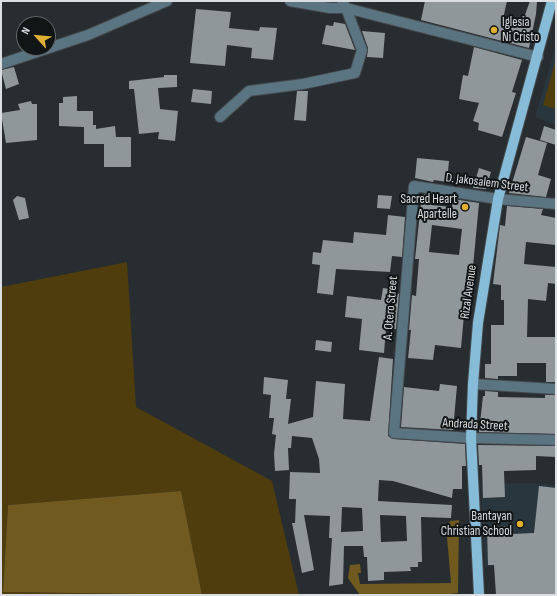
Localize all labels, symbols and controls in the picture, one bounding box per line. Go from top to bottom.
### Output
place label: Iglesia Ni Cristo [502,15,539,46]
north arrow [16,16,56,56]
text: N [19,25,33,36]
marker: Iglesia Ni Cristo [489,25,499,35]
street label: D. Jakosalem Street [445,170,529,196]
place label: Sacred Heart Apartelle [400,192,457,223]
marker: Sacred Heart Apartelle [460,202,470,212]
street label: Rizal Avenue [457,264,481,320]
street label: A. Otero Street [380,275,402,341]
street label: Andrada Street [442,416,508,434]
place label: Bantayan Christian School [441,509,512,540]
marker: Bantayan Christian School [515,519,525,529]

